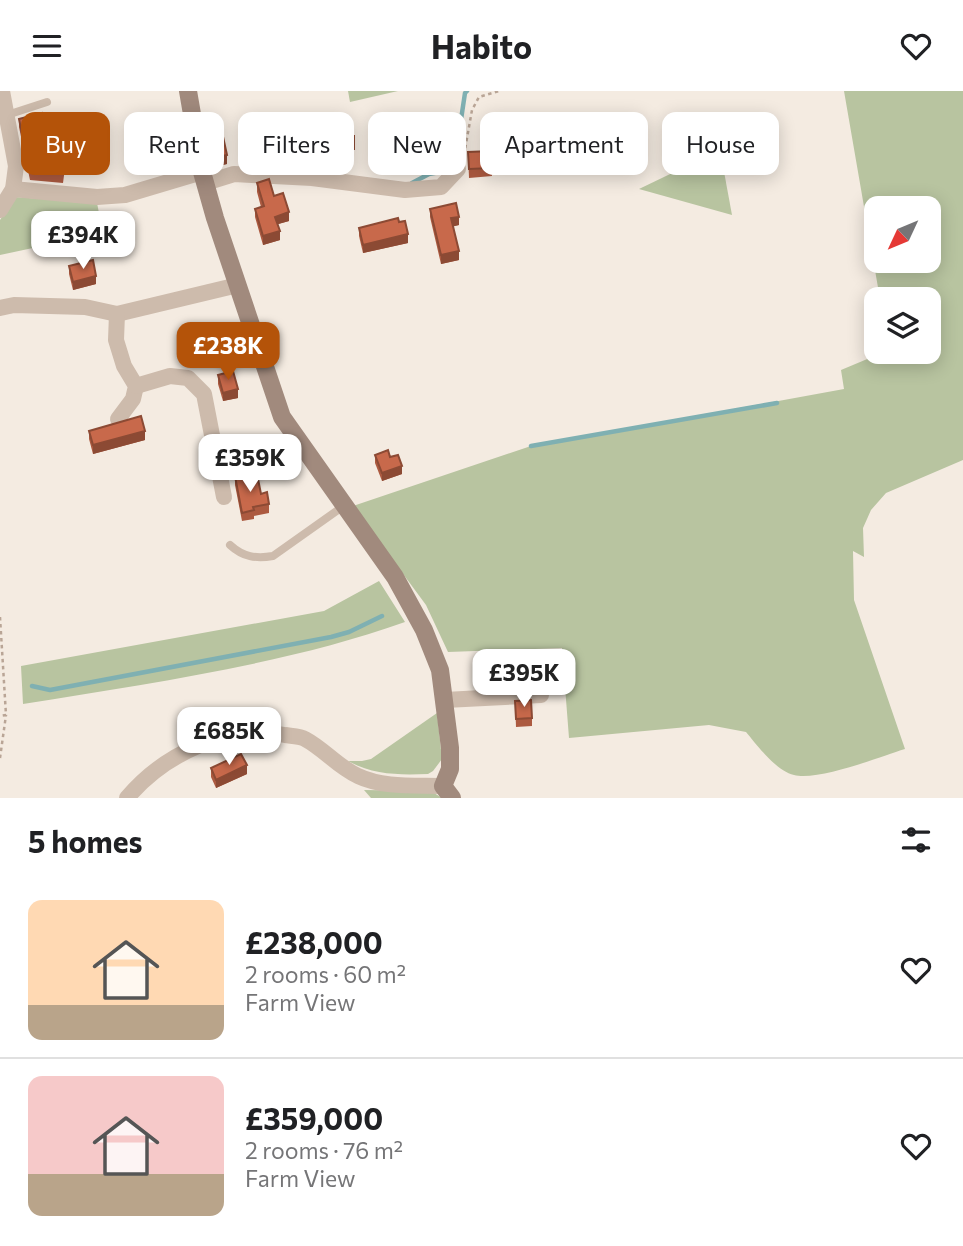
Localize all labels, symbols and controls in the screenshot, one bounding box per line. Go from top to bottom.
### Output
text: Habito [431,26,532,66]
icon: menu [28,27,66,65]
icon: heart [897,27,935,65]
chip: Buy [21,112,110,175]
chip: Rent [124,112,224,175]
chip: Filters [238,112,354,175]
chip: New [368,112,466,175]
chip: Apartment [480,112,648,175]
chip: House [662,112,779,175]
north arrow [864,196,942,273]
map controls [864,196,941,364]
pin: £394K [34,211,132,271]
text: £394K [47,220,119,248]
button: layers [864,287,941,364]
pin: £238K [179,323,277,382]
text: £238K [193,331,263,359]
pin: £359K [201,435,299,494]
text: £359K [214,443,286,471]
pin: £395K [475,649,573,709]
text: £395K [488,658,560,686]
pin: £685K [180,707,278,767]
text: £685K [193,716,265,744]
icon: filters [897,821,935,859]
text: 5 homes [28,822,142,859]
text: £238,000 [245,923,383,960]
icon: home [84,928,168,1012]
icon: heart [897,951,935,989]
text: 2 rooms · 60 m² [245,960,406,988]
text: Farm View [245,988,355,1016]
text: £359,000 [245,1099,383,1136]
icon: home [84,1104,168,1188]
icon: heart [897,1127,935,1165]
text: 2 rooms · 76 m² [245,1136,403,1164]
text: Farm View [245,1164,355,1192]

